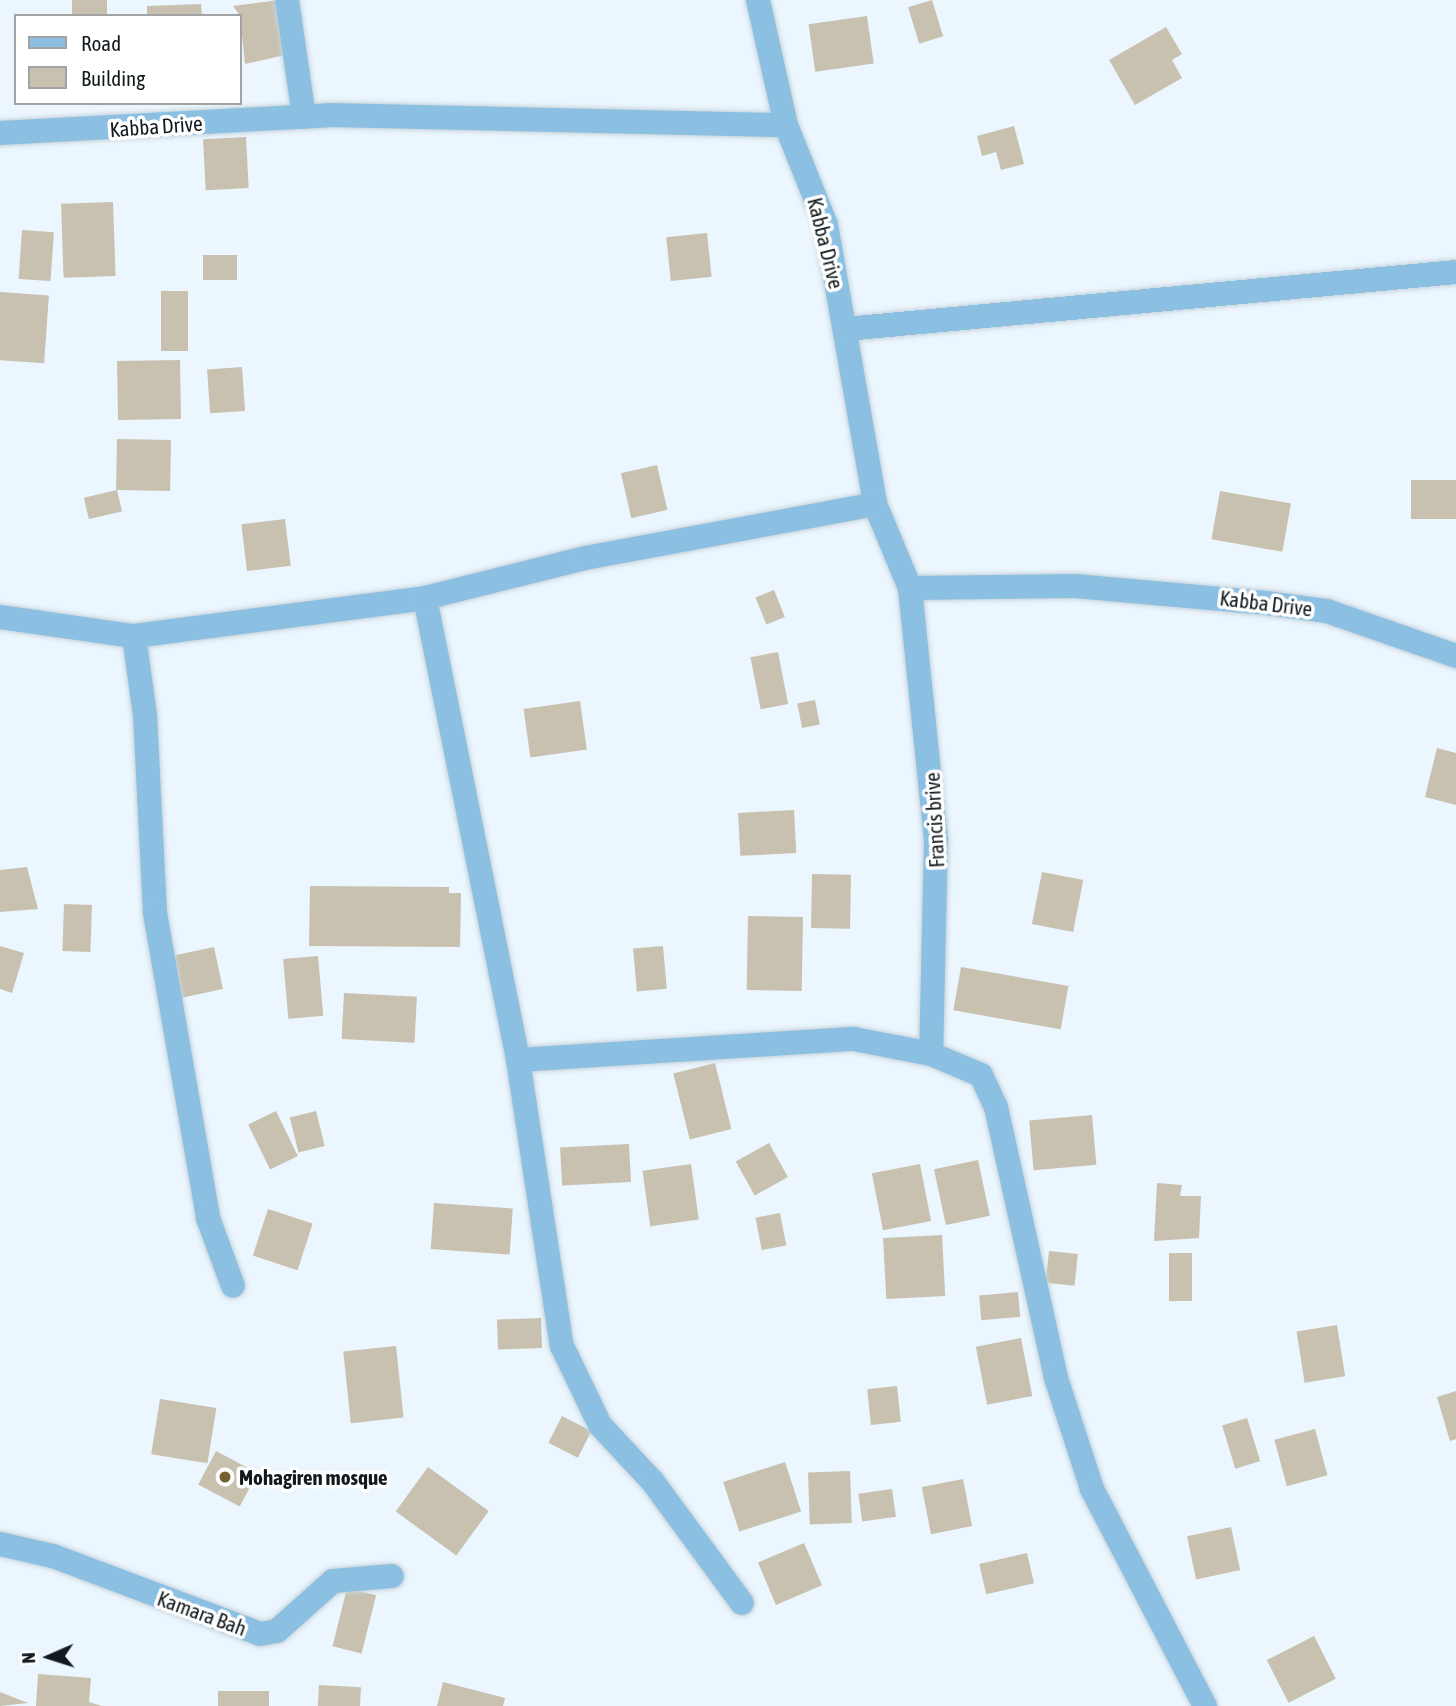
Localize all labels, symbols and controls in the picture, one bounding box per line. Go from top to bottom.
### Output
legend [14,14,242,105]
text: Road [81,31,121,55]
text: Building [81,66,145,90]
street label: Kabba Drive [109,110,203,142]
street label: Kabba Drive [803,195,849,291]
street label: Kabba Drive [1218,585,1314,621]
street label: Francis brive [919,772,949,868]
place label: Mohagiren mosque [239,1464,388,1490]
marker: Mohagiren mosque [217,1469,233,1485]
street label: Kamara Bah [154,1585,250,1641]
north arrow [14,1622,84,1692]
text: N [17,1652,39,1664]

